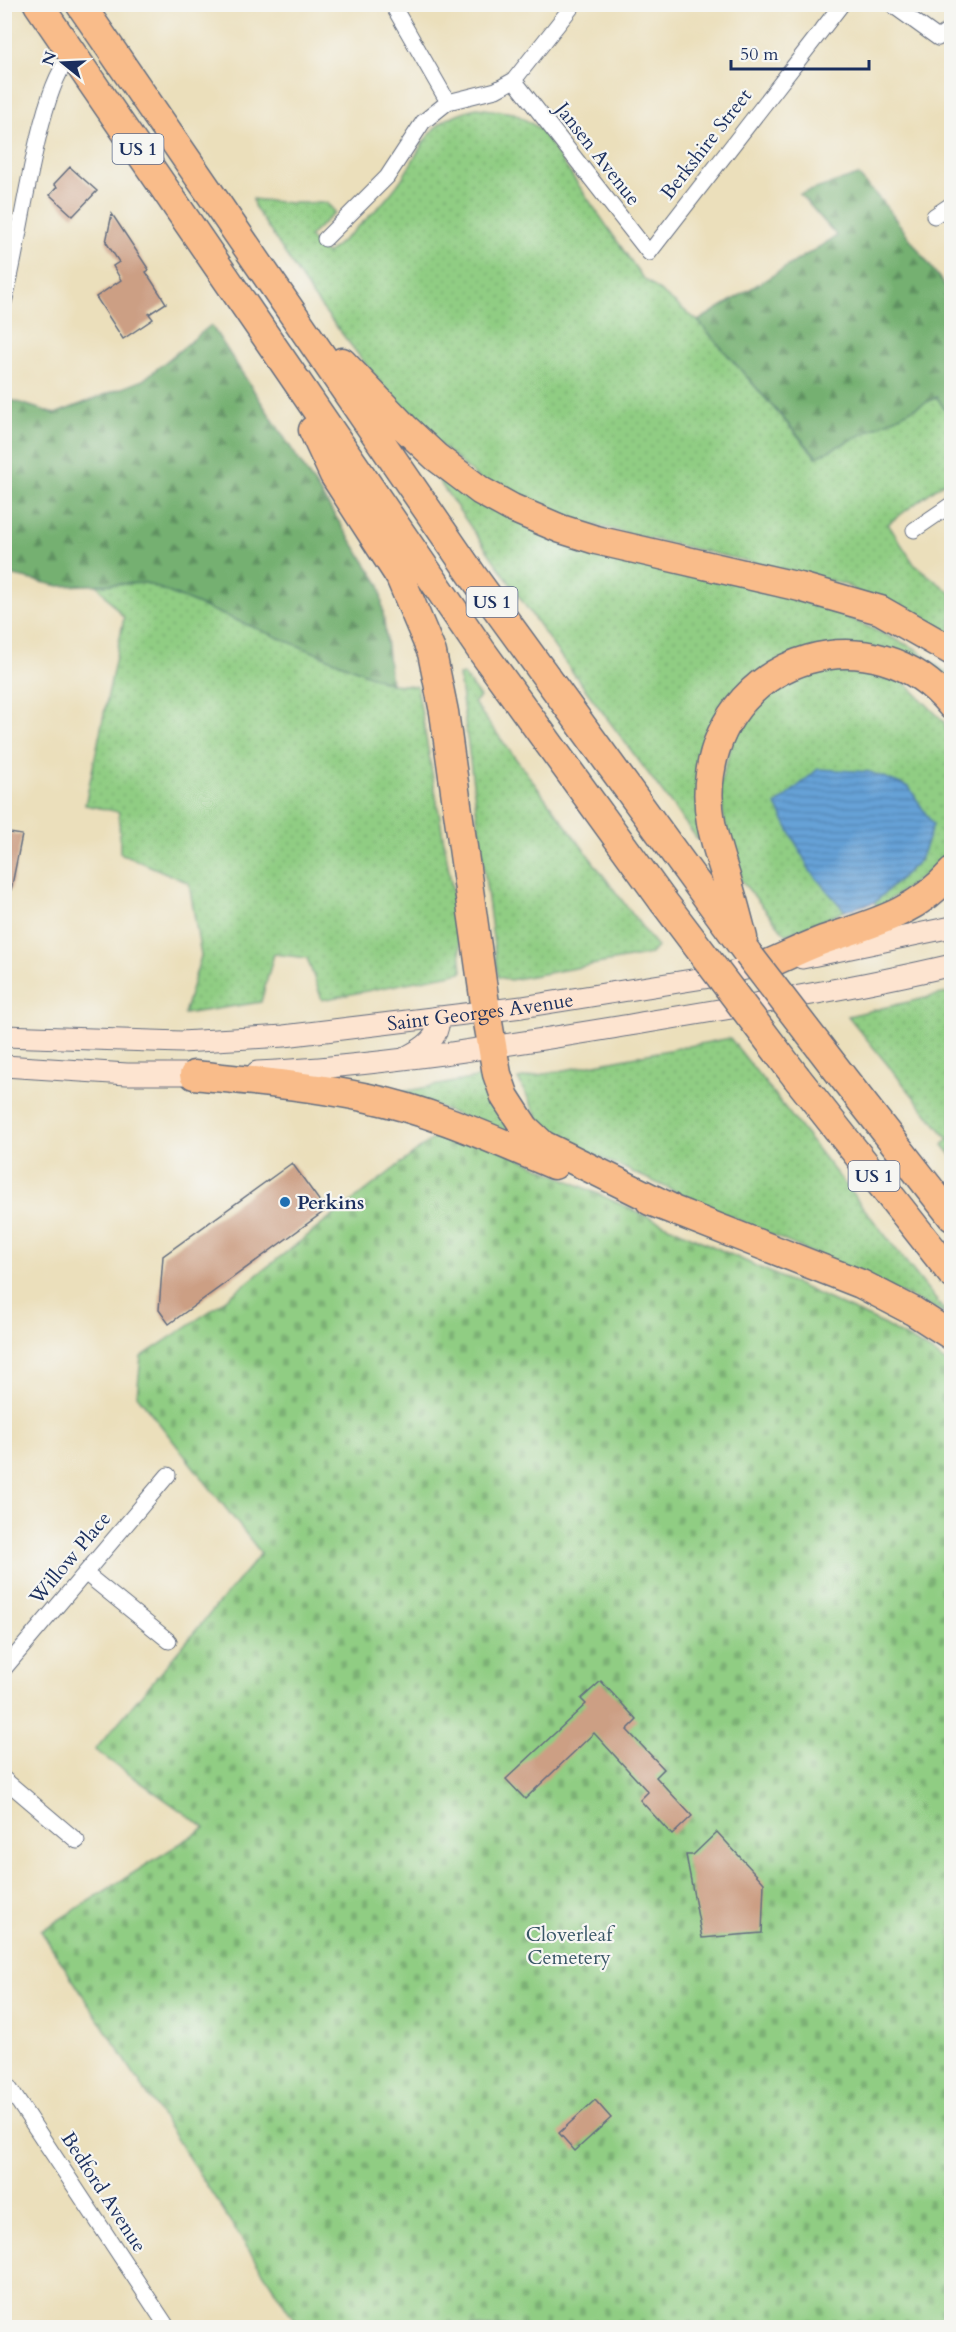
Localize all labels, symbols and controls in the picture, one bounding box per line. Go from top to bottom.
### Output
north arrow [33,33,93,93]
scale bar [731,33,869,71]
text: 50 m [740,42,779,67]
text: N [37,49,62,69]
street label: Berkshire Street [654,82,758,205]
street label: Jansen Avenue [547,94,647,211]
road number: US 1 [112,134,164,164]
road number: US 1 [466,587,518,617]
street label: Saint Georges Avenue [385,986,575,1037]
road number: US 1 [848,1161,900,1191]
place label: Perkins [297,1189,365,1216]
marker: Perkins [278,1195,292,1209]
street label: Willow Place [22,1506,117,1611]
park label: Cloverleaf Cemetery [526,1921,615,1971]
street label: Bedford Avenue [55,2127,153,2257]

